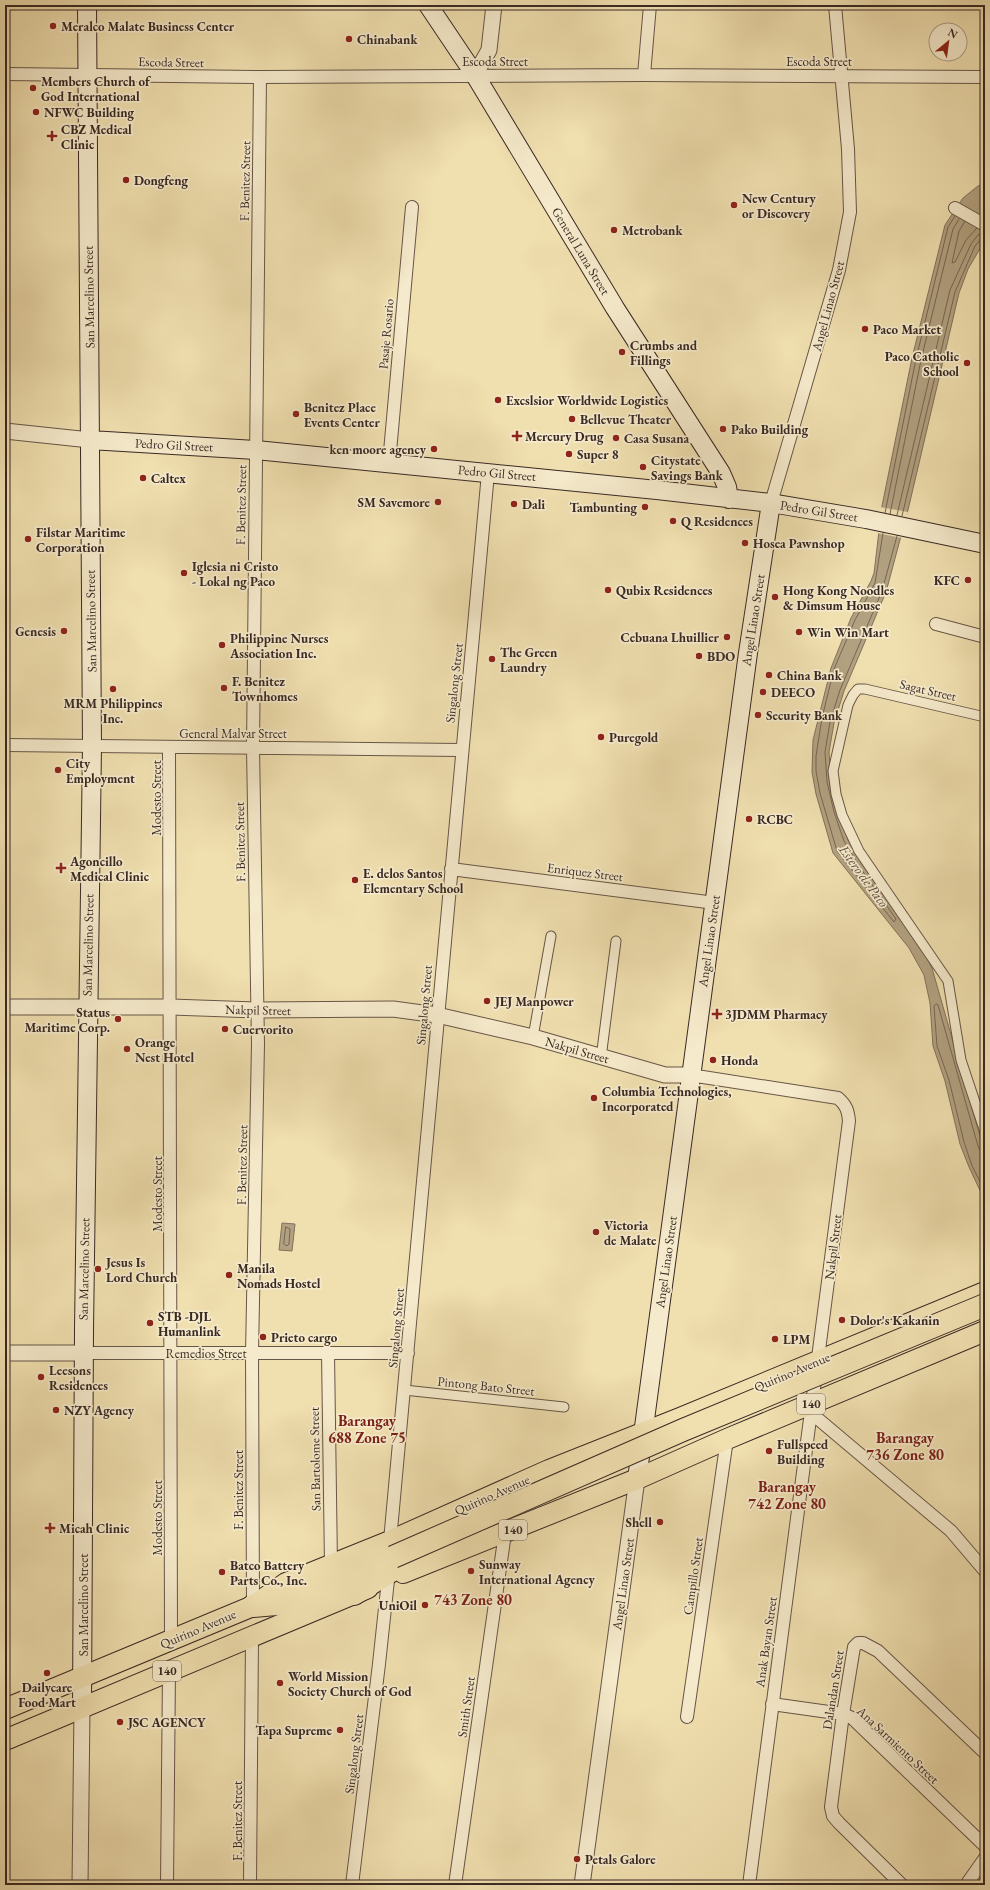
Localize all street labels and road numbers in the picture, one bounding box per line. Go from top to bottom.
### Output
street label: Escoda Street [138,53,204,71]
street label: Escoda Street [462,53,528,70]
street label: Escoda Street [786,53,852,70]
street label: F. Benitez Street [236,141,254,221]
street label: General Luna Street [548,204,614,298]
street label: San Marcelino Street [80,246,98,348]
street label: Angel Linao Street [808,259,848,354]
street label: Pasaje Rosario [374,298,398,370]
street label: Pedro Gil Street [134,434,214,456]
street label: Pedro Gil Street [457,461,537,485]
street label: F. Benitez Street [232,465,250,545]
street label: Pedro Gil Street [779,496,859,526]
street label: San Marcelino Street [82,570,100,672]
street label: Angel Linao Street [737,573,769,668]
street label: Singalong Street [441,642,467,724]
street label: Sagat Street [898,675,958,705]
street label: General Malvar Street [179,725,287,742]
street label: Modesto Street [148,760,165,836]
street label: F. Benitez Street [231,802,249,882]
street label: Enriquez Street [546,859,624,885]
street label: San Marcelino Street [79,894,97,996]
street label: Angel Linao Street [694,894,724,989]
street label: Singalong Street [412,964,436,1046]
street label: Nakpil Street [225,1001,291,1019]
street label: Nakpil Street [543,1033,611,1067]
street label: F. Benitez Street [233,1125,251,1205]
street label: Modesto Street [149,1156,166,1232]
street label: Nakpil Street [821,1213,845,1281]
street label: Angel Linao Street [651,1215,681,1310]
street label: San Marcelino Street [75,1218,93,1320]
street label: Singalong Street [384,1287,408,1369]
street label: Remedios Street [166,1345,246,1362]
street label: Quirino Avenue [752,1348,832,1396]
street label: Pintong Bato Street [437,1372,535,1400]
road number: 140 [797,1394,825,1414]
street label: San Bartolome Street [306,1407,324,1511]
street label: F. Benitez Street [230,1450,247,1530]
street label: Quirino Avenue [452,1471,532,1519]
street label: Modesto Street [149,1480,166,1556]
road number: 140 [499,1520,527,1540]
street label: Campillo Street [679,1536,707,1616]
street label: Angel Linao Street [608,1537,638,1632]
street label: San Marcelino Street [75,1554,92,1656]
street label: Anak Bayan Street [751,1596,781,1689]
street label: Quirino Avenue [158,1605,238,1653]
street label: Dalandan Street [818,1649,848,1731]
road number: 140 [153,1661,181,1681]
street label: Smith Street [453,1675,479,1739]
street label: Ana Sarmiento Street [853,1702,943,1787]
street label: Singalong Street [341,1713,367,1795]
street label: F. Benitez Street [229,1781,246,1861]

